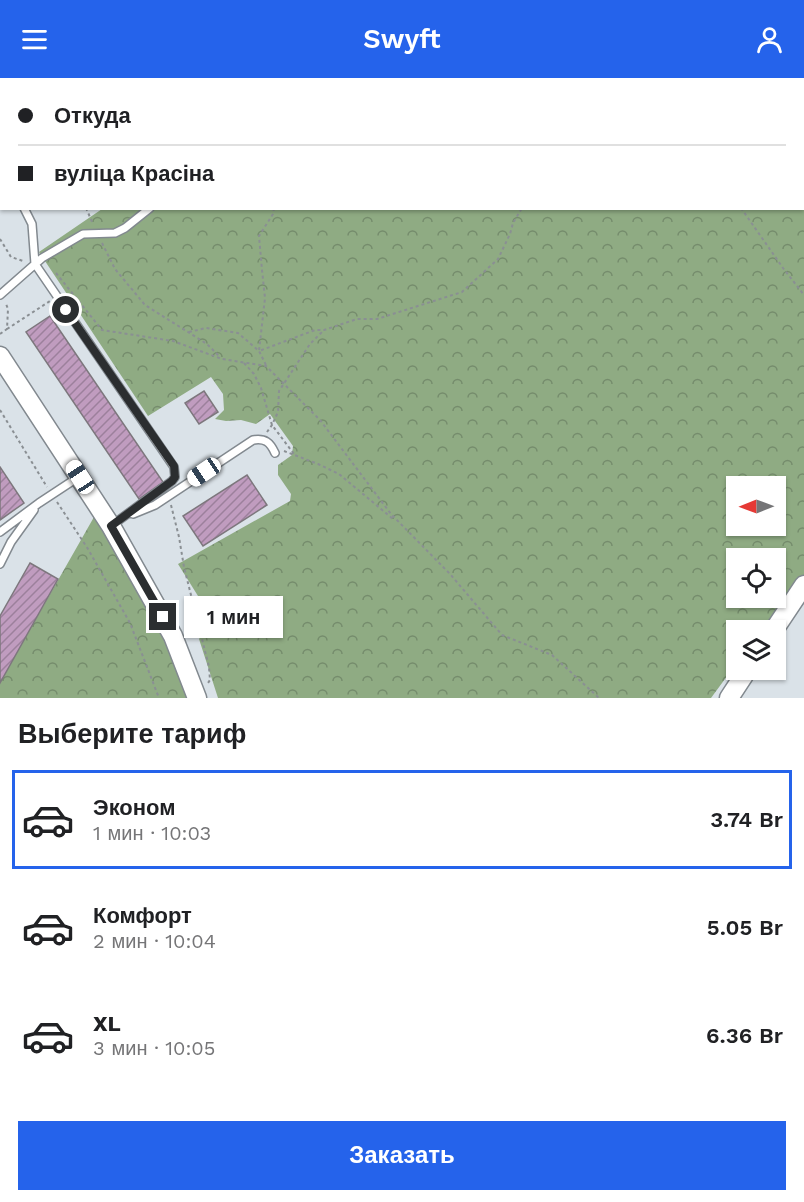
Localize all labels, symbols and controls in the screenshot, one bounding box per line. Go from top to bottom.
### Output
icon: menu [18,23,51,56]
text: Swyft [363,23,441,55]
icon: person [753,23,786,56]
text: Откуда [54,103,131,128]
text: вуліца Красіна [54,161,214,186]
route start [52,296,79,323]
car [184,454,224,490]
car [63,457,97,497]
north arrow [726,476,786,536]
map controls [726,476,786,680]
button: locate [726,548,786,608]
callout: 1 мин [184,596,283,638]
route end [149,603,176,630]
text: 1 мин [207,605,260,629]
button: layers [726,620,786,680]
text: Выберите тариф [18,718,246,750]
icon: car [21,793,75,847]
text: Эконом [93,795,176,820]
text: 3.74 Br [710,807,783,832]
text: 1 мин · 10:03 [93,821,211,845]
icon: car [21,901,75,955]
text: Комфорт [93,903,192,928]
text: 5.05 Br [707,915,783,940]
text: 2 мин · 10:04 [93,929,216,953]
icon: car [21,1009,75,1063]
text: XL [93,1011,121,1036]
text: 6.36 Br [706,1023,783,1048]
text: 3 мин · 10:05 [93,1036,215,1060]
button: Заказать [18,1121,786,1190]

